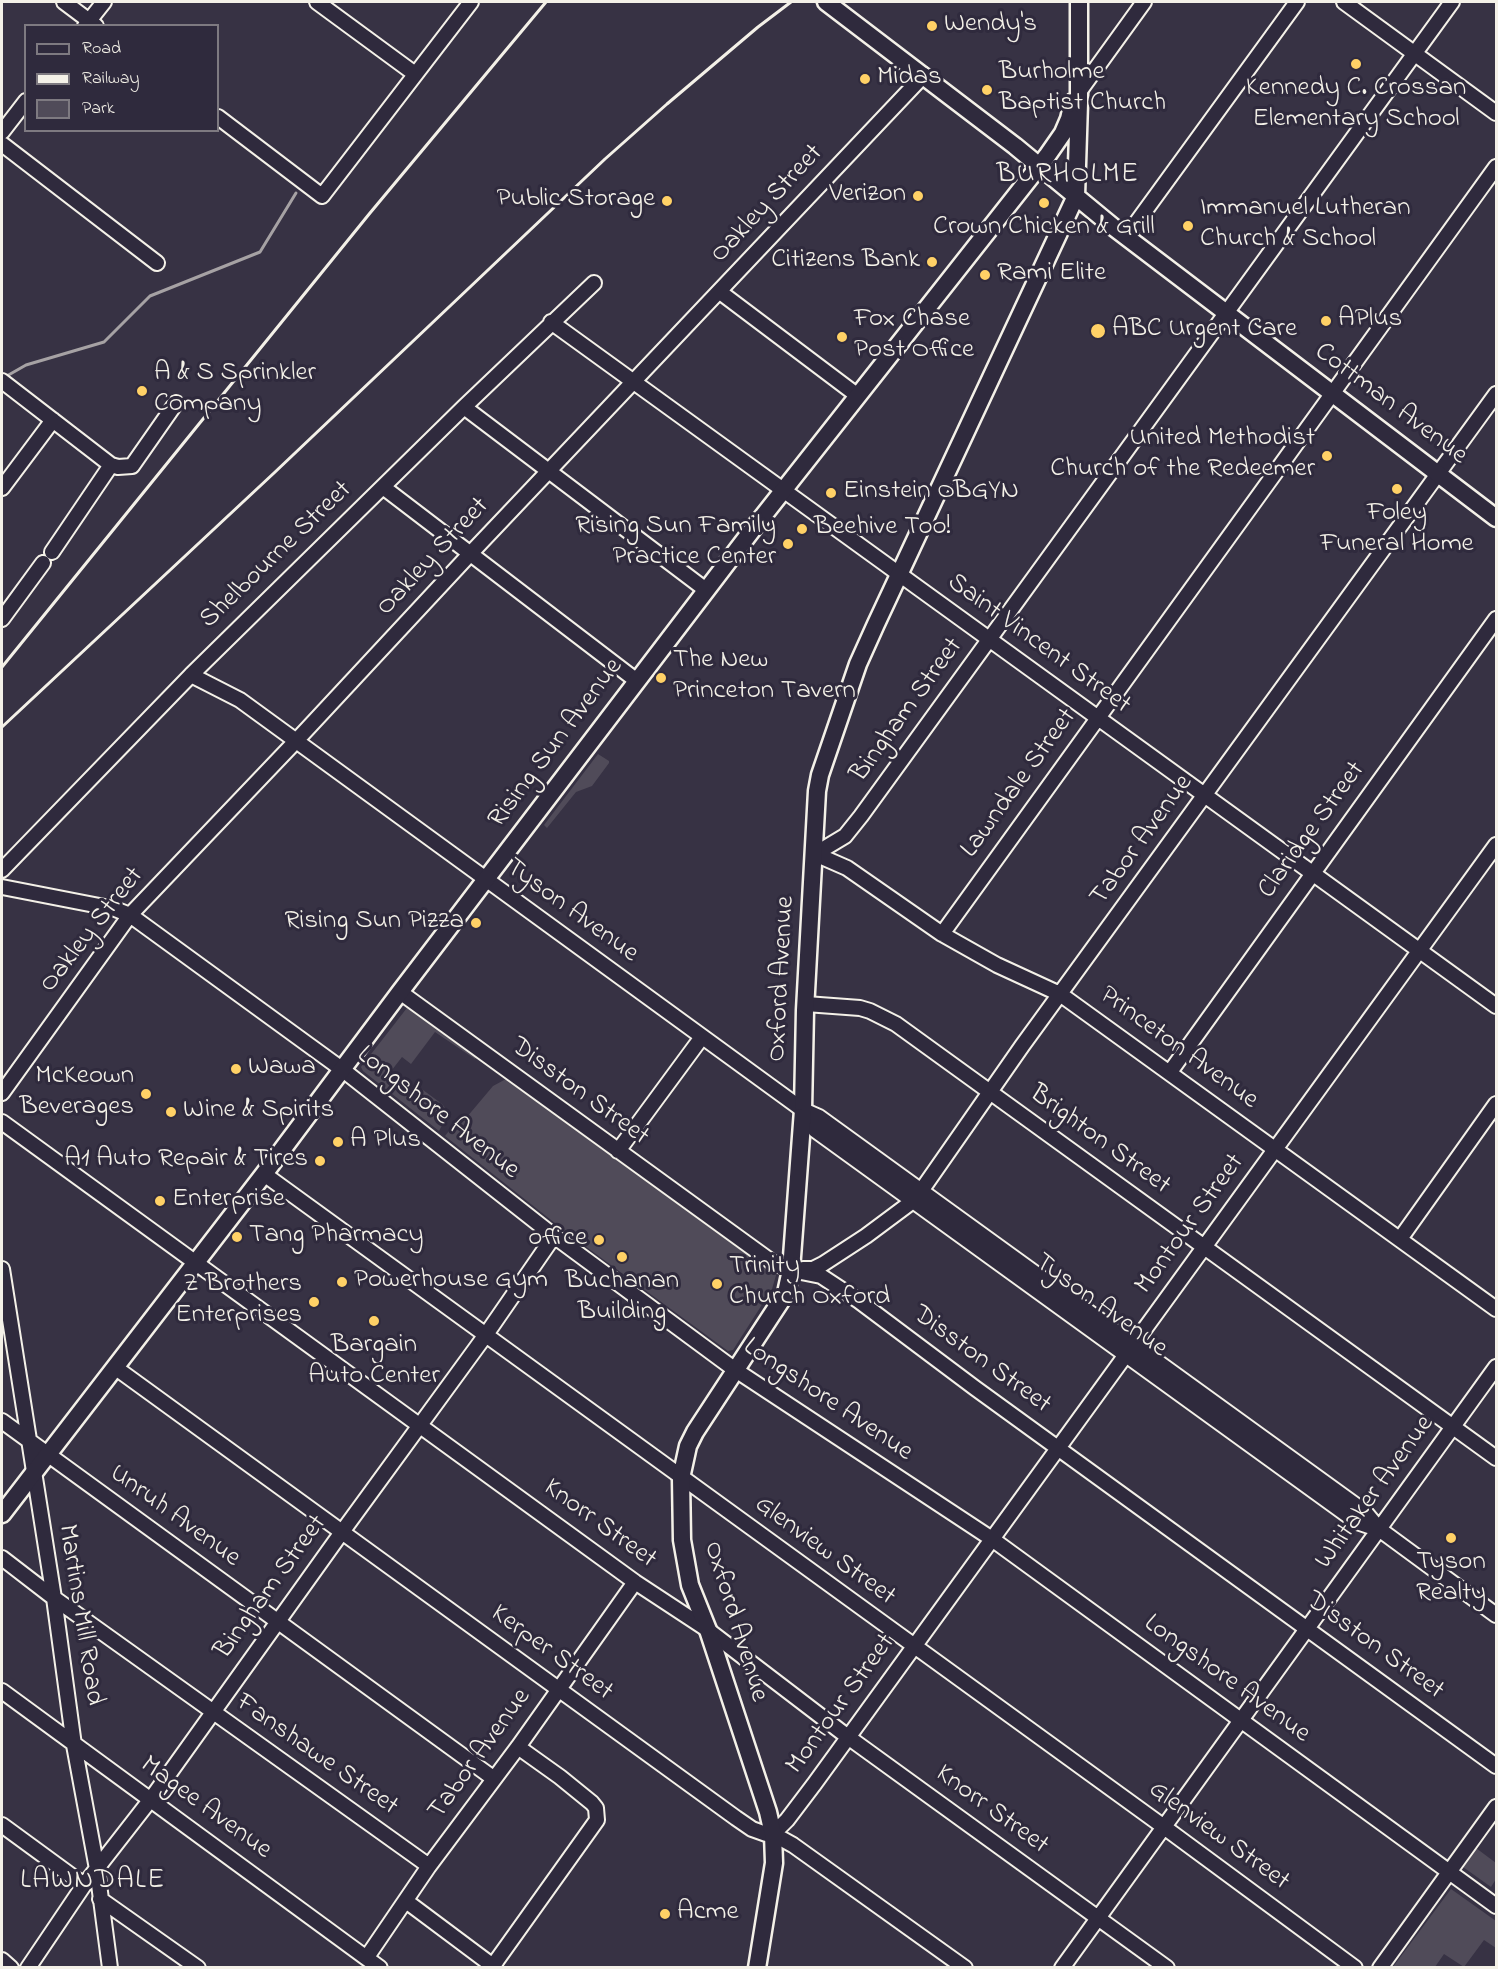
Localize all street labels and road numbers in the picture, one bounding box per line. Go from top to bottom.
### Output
street label: Oakley Street [705,139,831,271]
street label: Cottman Avenue [1307,337,1473,473]
street label: Shelbourne Street [194,475,360,637]
street label: Oakley Street [371,492,497,624]
street label: Saint Vincent Street [940,567,1136,723]
street label: Bingham Street [845,632,971,790]
street label: Rising Sun Avenue [483,653,631,835]
street label: Lawndale Street [955,703,1085,865]
street label: Claridge Street [1252,756,1374,906]
street label: Tabor Avenue [1085,769,1201,913]
street label: Tyson Avenue [498,853,644,971]
street label: Oakley Street [34,862,152,1000]
street label: Oxford Avenue [762,895,804,1063]
street label: Princeton Avenue [1092,980,1264,1118]
street label: Disston Street [503,1032,655,1154]
street label: Longshore Avenue [349,1040,525,1188]
street label: Brighton Street [1022,1079,1176,1203]
street label: Montour Street [1129,1149,1253,1301]
street label: Tyson Avenue [1027,1248,1173,1366]
street label: Disston Street [905,1300,1057,1422]
street label: Longshore Avenue [736,1332,918,1470]
street label: Whitaker Avenue [1309,1410,1443,1576]
street label: Unruh Avenue [102,1459,246,1575]
street label: Knorr Street [536,1473,662,1577]
street label: Glenview Street [747,1490,901,1614]
street label: Bingham Street [209,1509,335,1667]
street label: Martins Mill Road [49,1522,109,1708]
street label: Oxford Avenue [694,1538,774,1706]
street label: Disston Street [1298,1586,1450,1708]
street label: Kerper Street [483,1599,619,1709]
street label: Longshore Avenue [1136,1609,1316,1751]
street label: Montour Street [780,1629,904,1781]
street label: Tabor Avenue [423,1683,539,1827]
street label: Fanshawe Street [228,1688,404,1824]
street label: Magee Avenue [133,1750,277,1868]
street label: Knorr Street [928,1759,1054,1863]
street label: Glenview Street [1141,1775,1295,1899]

